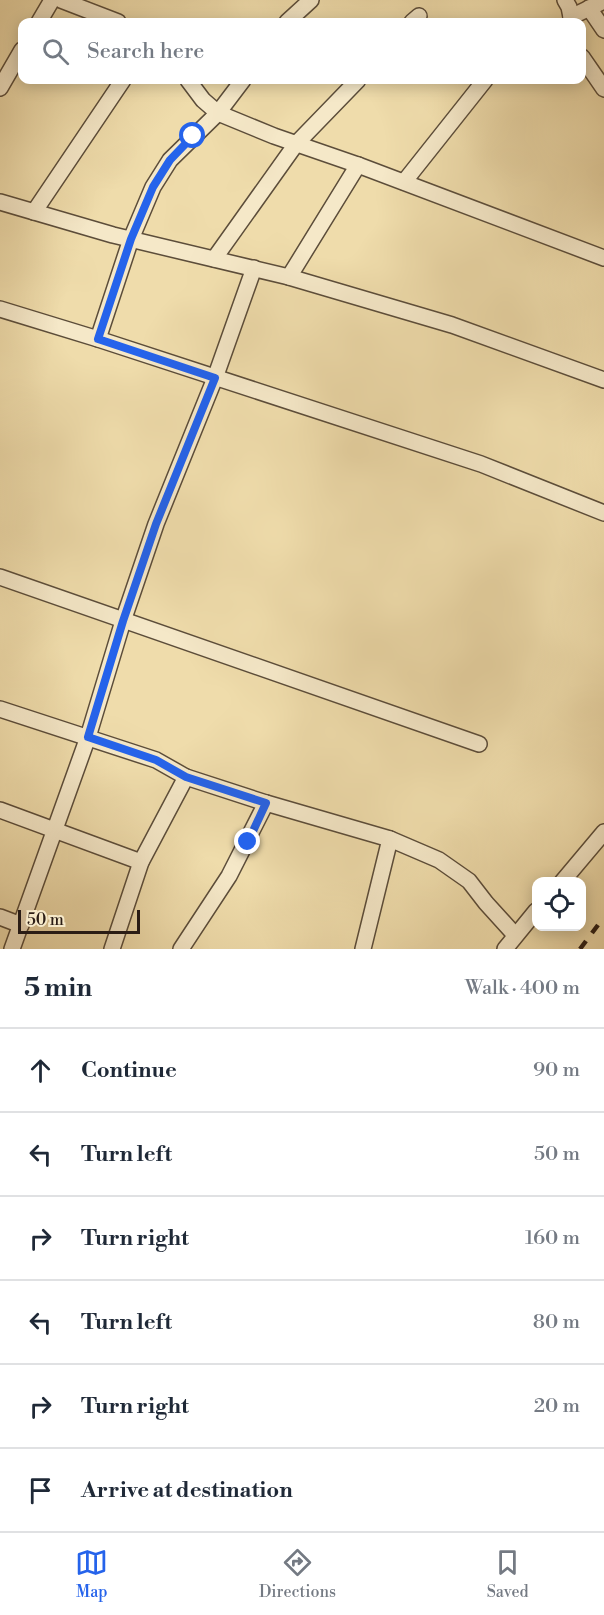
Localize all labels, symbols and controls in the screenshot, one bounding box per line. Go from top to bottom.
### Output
search box [18,18,586,84]
icon: search [39,35,72,68]
text: Search here [87,38,204,65]
route start [179,122,205,148]
route end [234,828,260,854]
map controls [532,877,586,931]
button: locate [532,877,586,931]
scale bar [18,907,140,935]
text: 50 m [27,910,64,930]
text: 5 min [24,972,92,1004]
text: Walk · 400 m [465,976,580,1001]
icon: ahead [24,1054,57,1087]
text: Continue [81,1057,177,1084]
text: 90 m [533,1058,580,1083]
icon: left [24,1138,57,1171]
text: Turn left [81,1141,172,1168]
text: 50 m [534,1142,580,1167]
icon: right [24,1222,57,1255]
text: Turn right [81,1225,189,1252]
text: 160 m [525,1226,580,1251]
icon: left [24,1306,57,1339]
text: Turn left [81,1309,172,1336]
text: 80 m [533,1310,580,1335]
icon: right [24,1390,57,1423]
text: Turn right [81,1393,189,1420]
text: 20 m [534,1394,580,1419]
icon: arrive [24,1474,57,1507]
text: Arrive at destination [81,1477,293,1504]
tab: Map [75,1546,108,1602]
tab: Directions [259,1546,336,1602]
tab: Saved [487,1546,529,1602]

